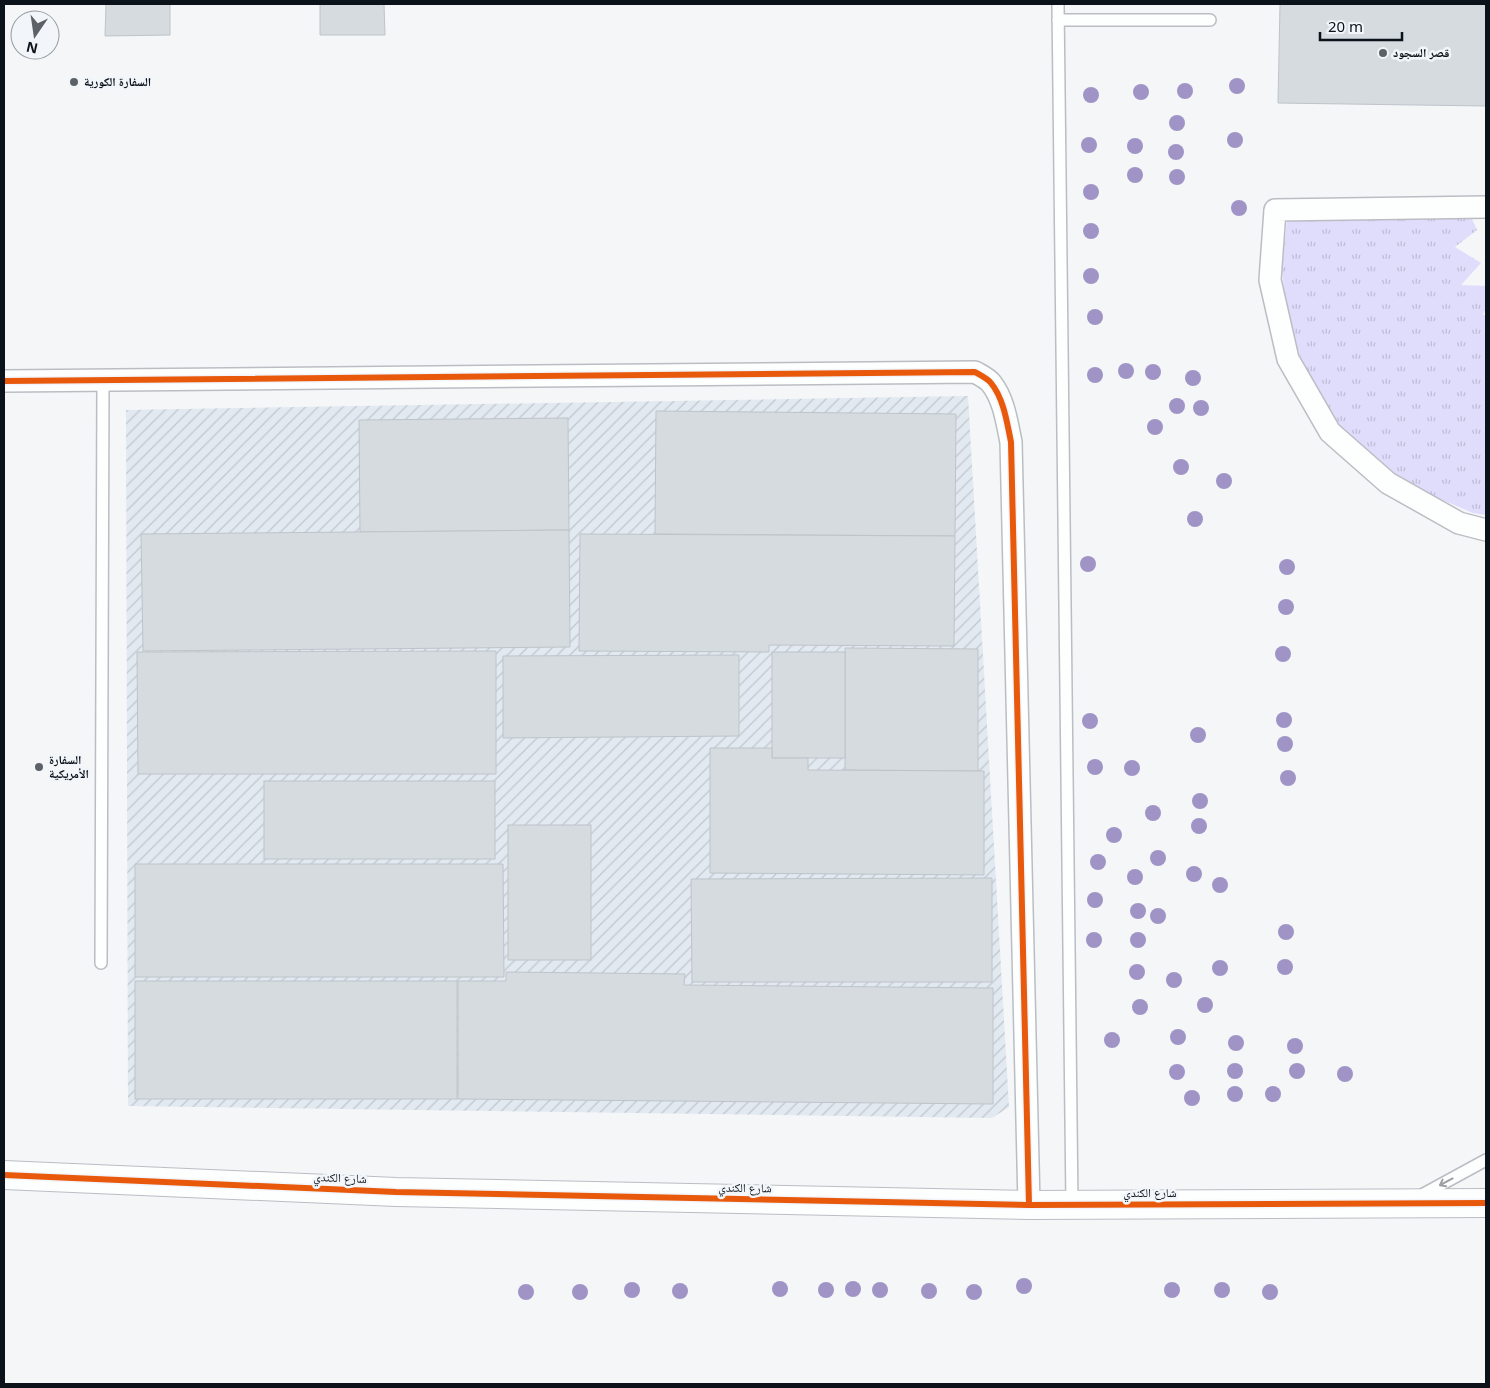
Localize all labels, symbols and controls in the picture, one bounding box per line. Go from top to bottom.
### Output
north arrow [10,10,60,60]
scale bar [1320,10,1402,42]
text: 20 m [1328,16,1363,36]
text: N [24,38,40,59]
place label: قصر السجود [1393,44,1449,61]
marker: قصر السجود [1377,47,1389,59]
place label: السفارة الكورية [84,73,151,90]
marker: السفارة الكورية [68,76,80,88]
place label: السفارة الأمريكية [49,751,89,782]
marker: السفارة الأمريكية [33,761,45,773]
street label: شارع الكندي [313,1168,367,1189]
one-way arrow [1439,1177,1454,1187]
street label: شارع الكندي [718,1179,772,1199]
street label: شارع الكندي [1123,1184,1177,1203]

